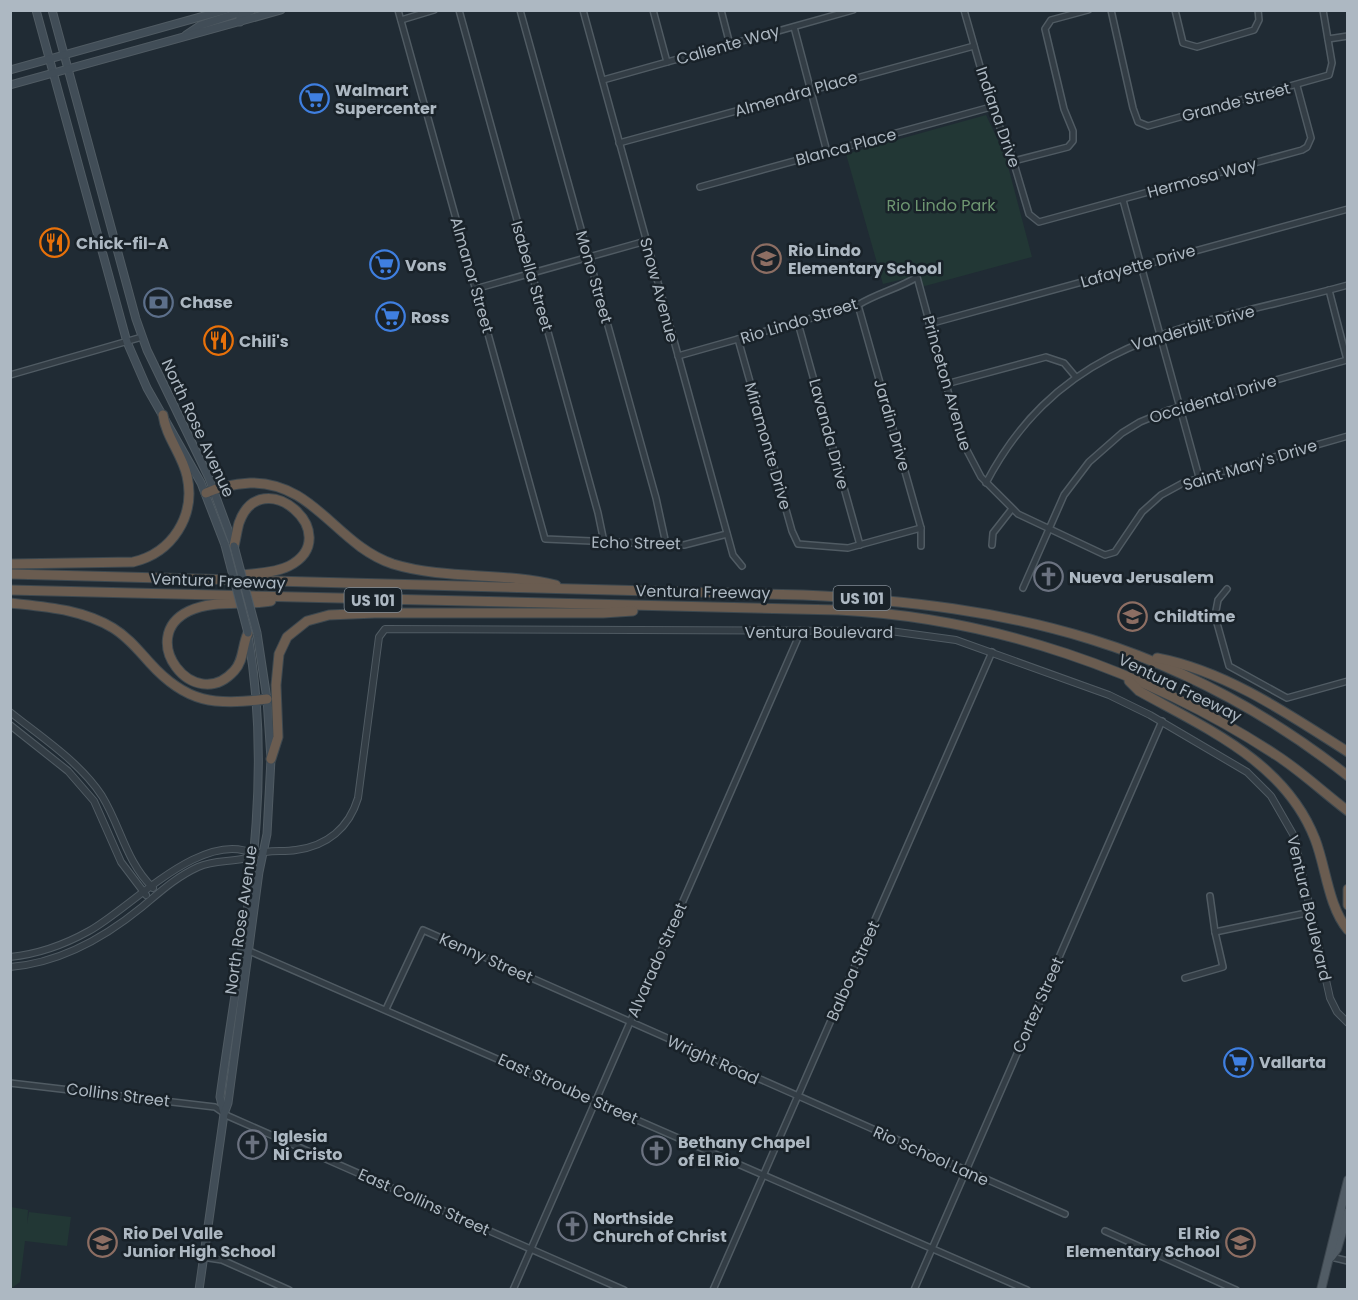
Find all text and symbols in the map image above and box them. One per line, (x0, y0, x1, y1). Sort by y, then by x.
street label: Caliente Way (674, 19, 782, 71)
street label: Indiana Drive (970, 64, 1026, 171)
street label: Almendra Place (732, 65, 860, 123)
street label: Grande Street (1179, 76, 1293, 128)
place label: Walmart Supercenter (335, 79, 437, 120)
supermarket icon: Walmart Supercenter (298, 83, 330, 115)
street label: Blanca Place (793, 123, 899, 171)
street label: Hermosa Way (1145, 152, 1259, 204)
park label: Rio Lindo Park (887, 194, 996, 217)
street label: Almanor Street (444, 214, 500, 336)
street label: Isabella Street (505, 218, 559, 334)
restaurant icon: Chick-fil-A (39, 227, 71, 259)
street label: Mono Street (570, 228, 618, 326)
place label: Chick-fil-A (76, 232, 169, 255)
street label: Snow Avenue (634, 235, 684, 345)
place label: Rio Lindo Elementary School (788, 239, 942, 280)
street label: Lafayette Drive (1078, 239, 1198, 293)
school or university icon: Rio Lindo Elementary School (751, 243, 783, 275)
supermarket icon: Vons (368, 249, 400, 281)
place label: Vons (405, 254, 447, 277)
bank icon: Chase (143, 286, 175, 318)
place label: Chase (180, 291, 233, 314)
street label: Rio Lindo Street (738, 292, 861, 350)
street label: Vanderbilt Drive (1129, 299, 1258, 357)
supermarket icon: Ross (374, 301, 406, 333)
place label: Ross (411, 306, 450, 329)
street label: Princeton Avenue (917, 313, 977, 453)
restaurant icon: Chili's (202, 325, 234, 357)
place label: Chili's (239, 330, 289, 353)
street label: North Rose Avenue (156, 355, 240, 501)
street label: Occidental Drive (1147, 369, 1279, 429)
street label: Lavanda Drive (803, 376, 855, 492)
street label: Jardin Drive (868, 376, 916, 474)
street label: Miramonte Drive (739, 380, 797, 512)
street label: Saint Mary's Drive (1180, 434, 1320, 496)
street label: Echo Street (591, 531, 681, 555)
church icon: Nueva Jerusalem (1032, 561, 1064, 593)
place label: Nueva Jerusalem (1069, 566, 1214, 589)
street label: Ventura Freeway (150, 567, 286, 595)
street label: Ventura Freeway (635, 579, 771, 605)
road number: US 101 (834, 586, 890, 610)
road number: US 101 (344, 588, 401, 612)
school or university icon: Childtime (1117, 600, 1149, 632)
place label: Childtime (1154, 605, 1235, 628)
street label: Ventura Boulevard (745, 621, 893, 644)
street label: Ventura Freeway (1114, 648, 1246, 728)
street label: Ventura Boulevard (1281, 833, 1337, 983)
street label: North Rose Avenue (219, 844, 263, 996)
street label: Alvarado Street (621, 899, 693, 1021)
street label: Balboa Street (821, 917, 885, 1025)
street label: Kenny Street (436, 927, 537, 989)
street label: Cortez Street (1007, 953, 1069, 1057)
street label: Wright Road (663, 1030, 763, 1090)
supermarket icon: Vallarta (1222, 1046, 1254, 1078)
street label: East Stroube Street (494, 1048, 642, 1130)
place label: Vallarta (1259, 1051, 1326, 1074)
street label: Collins Street (65, 1077, 171, 1113)
street label: Rio School Lane (870, 1120, 992, 1192)
place label: Iglesia Ni Cristo (273, 1125, 343, 1166)
church icon: Iglesia Ni Cristo (236, 1129, 268, 1161)
place label: Bethany Chapel of El Rio (678, 1131, 810, 1172)
church icon: Bethany Chapel of El Rio (641, 1135, 673, 1167)
street label: East Collins Street (355, 1163, 494, 1241)
place label: Northside Church of Christ (593, 1207, 727, 1248)
church icon: Northside Church of Christ (556, 1211, 588, 1243)
place label: Rio Del Valle Junior High School (123, 1222, 276, 1263)
place label: El Rio Elementary School (1066, 1222, 1220, 1263)
school or university icon: Rio Del Valle Junior High School (86, 1226, 118, 1258)
school or university icon: El Rio Elementary School (1225, 1226, 1257, 1258)

